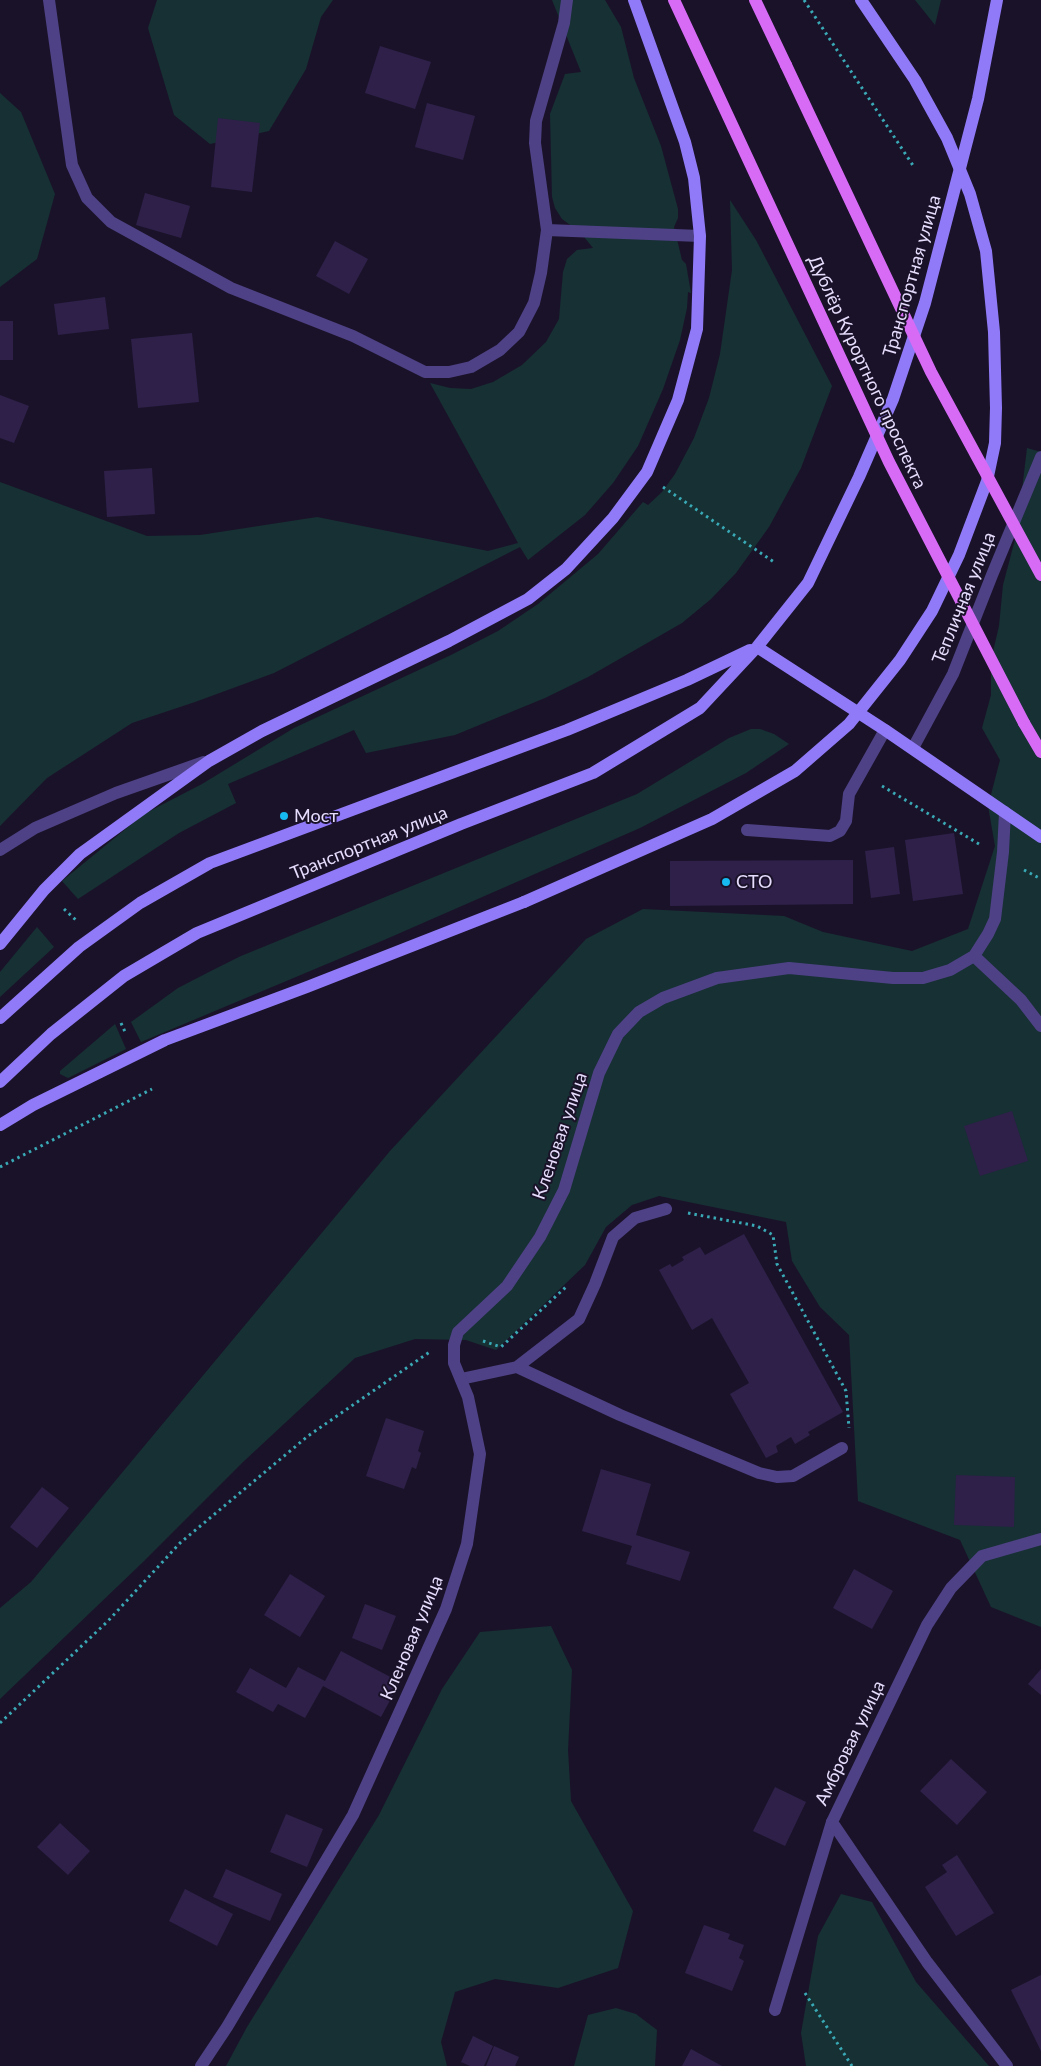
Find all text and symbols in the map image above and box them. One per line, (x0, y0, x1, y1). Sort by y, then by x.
street label: Транспортная улица (879, 193, 945, 359)
street label: Дублёр Курортного проспекта (803, 252, 931, 492)
street label: Тепличная улица (928, 529, 1000, 667)
street label: Транспортная улица (287, 802, 451, 884)
place label: Мост (294, 805, 338, 827)
marker: Мост (278, 810, 290, 822)
place label: СТО (736, 871, 772, 893)
marker: СТО (720, 876, 732, 888)
street label: Кленовая улица (528, 1070, 592, 1202)
street label: Кленовая улица (376, 1573, 448, 1703)
street label: Амбровая улица (810, 1677, 890, 1809)

